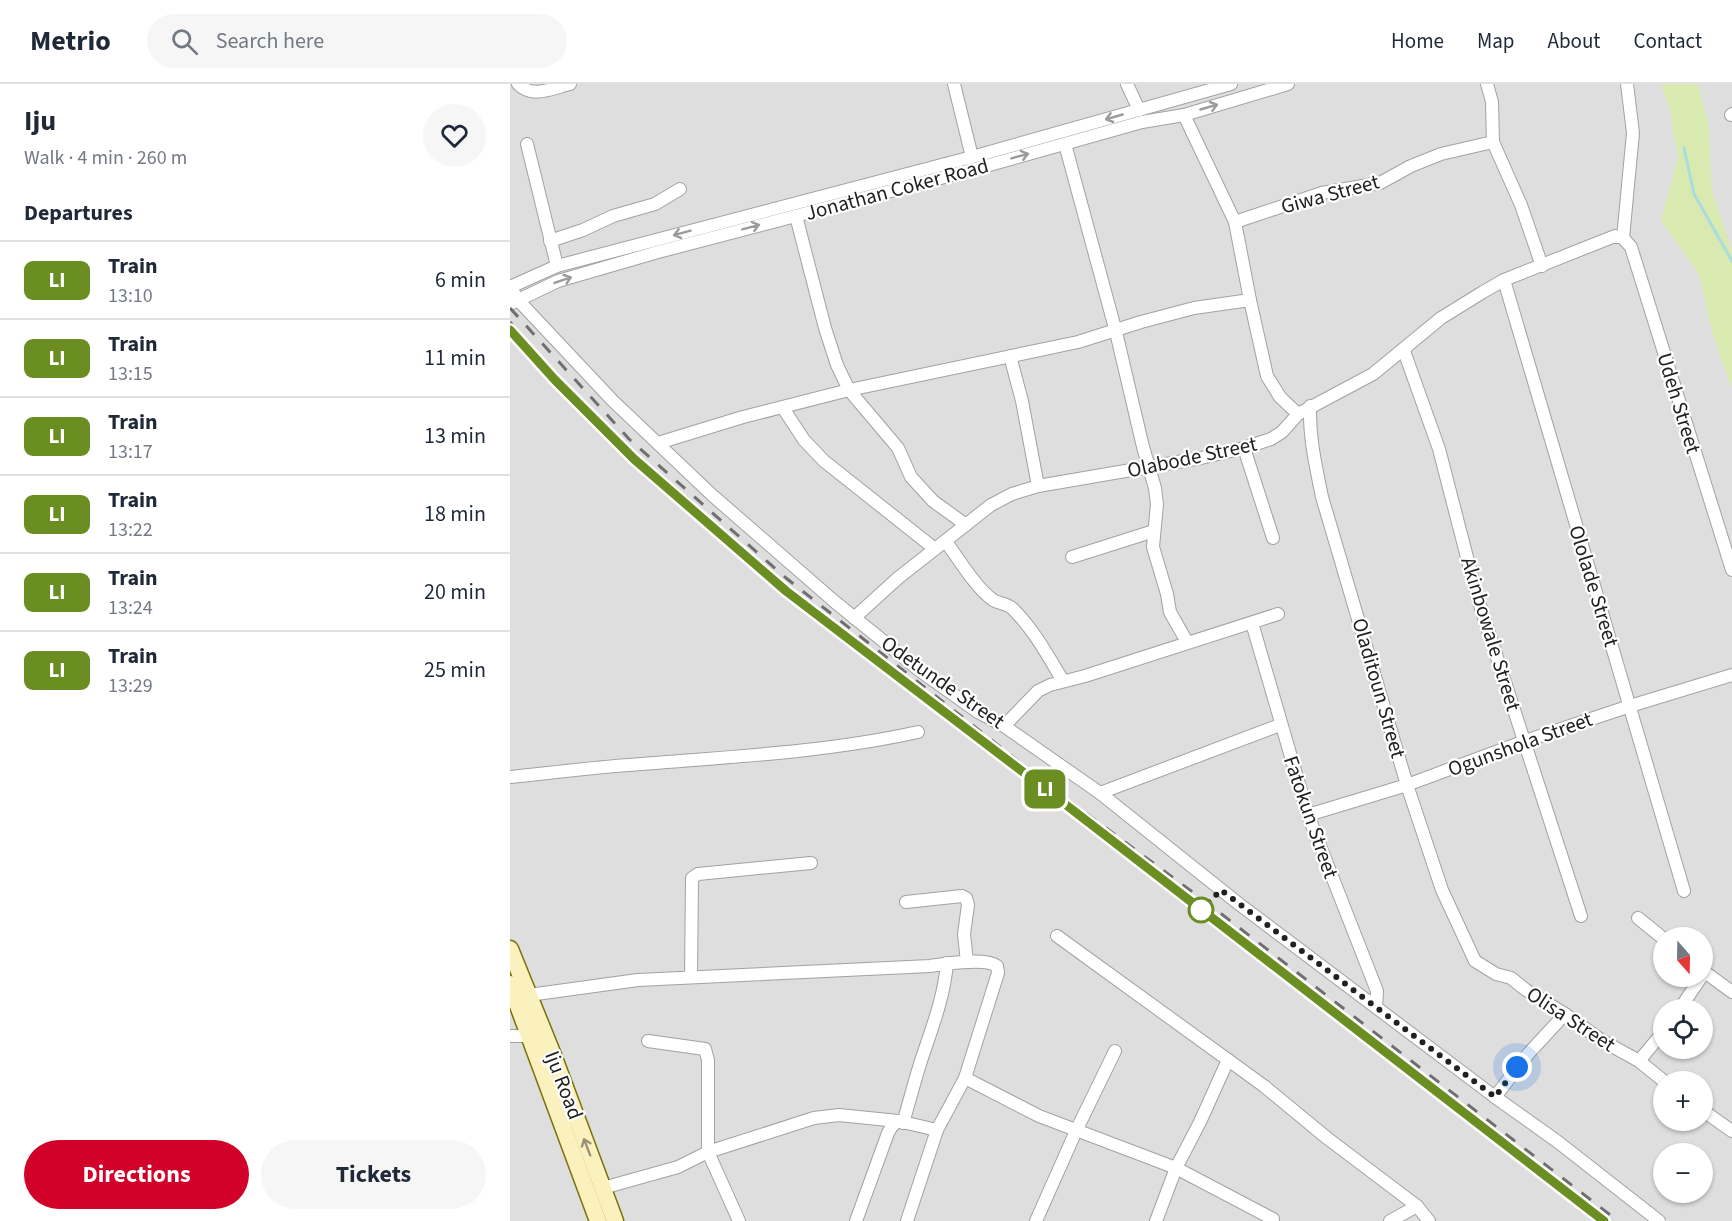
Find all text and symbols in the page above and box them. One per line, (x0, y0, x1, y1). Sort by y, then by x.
search box (147, 14, 567, 68)
text: Metrio (30, 21, 111, 61)
icon: search (168, 25, 201, 58)
text: Search here (216, 25, 324, 57)
text: Home (1391, 26, 1444, 56)
text: Map (1477, 26, 1515, 56)
text: About (1548, 26, 1600, 56)
text: Contact (1633, 26, 1702, 56)
text: Iju (24, 101, 56, 141)
one-way arrow (1199, 101, 1218, 112)
button: heart (423, 104, 486, 167)
one-way arrow (1105, 112, 1124, 123)
text: Walk · 4 min · 260 m (24, 144, 187, 172)
street label: Jonathan Coker Road (802, 150, 992, 228)
one-way arrow (1011, 150, 1030, 161)
street label: Giwa Street (1278, 167, 1382, 221)
text: Departures (24, 197, 133, 229)
one-way arrow (741, 221, 760, 233)
one-way arrow (673, 227, 692, 239)
text: Train (108, 250, 158, 282)
text: 6 min (435, 264, 486, 296)
text: LI (48, 265, 66, 295)
one-way arrow (553, 274, 572, 285)
text: 13:10 (108, 282, 153, 310)
text: Train (108, 328, 158, 360)
text: 11 min (424, 342, 486, 374)
text: LI (48, 343, 66, 373)
street label: Udeh Street (1649, 349, 1709, 457)
text: 13:15 (108, 360, 153, 388)
text: Train (108, 406, 158, 438)
text: 13 min (424, 420, 486, 452)
text: LI (48, 421, 66, 451)
street label: Olabode Street (1124, 429, 1260, 485)
text: 13:17 (108, 438, 153, 466)
text: Train (108, 484, 158, 516)
text: 18 min (424, 498, 486, 530)
text: LI (48, 499, 66, 529)
text: 13:22 (108, 516, 153, 544)
street label: Ololade Street (1561, 522, 1627, 650)
street label: Akinbowale Street (1453, 553, 1529, 715)
text: Train (108, 562, 158, 594)
text: 20 min (424, 576, 486, 608)
text: LI (48, 577, 66, 607)
text: 13:24 (108, 594, 153, 622)
street label: Oladitoun Street (1345, 614, 1413, 762)
street label: Odetunde Street (875, 628, 1011, 736)
text: Train (108, 640, 158, 672)
text: 25 min (424, 654, 486, 686)
text: LI (48, 655, 66, 685)
text: 13:29 (108, 672, 153, 700)
street label: Ogunshola Street (1444, 704, 1596, 784)
street label: Fatokun Street (1276, 752, 1346, 882)
line badge: LI (1018, 770, 1072, 808)
text: LI (1036, 774, 1054, 804)
unlabelled marker (1188, 897, 1214, 923)
north arrow (1653, 927, 1713, 987)
map controls (1653, 927, 1713, 1203)
street label: Olisa Street (1521, 979, 1621, 1059)
button: locate (1653, 999, 1713, 1059)
street label: Iju Road (537, 1046, 591, 1124)
your location (1502, 1052, 1532, 1082)
button: + (1653, 1071, 1713, 1131)
one-way arrow (581, 1138, 592, 1156)
button: Directions (24, 1140, 249, 1209)
button: Tickets (261, 1140, 486, 1209)
button: − (1653, 1143, 1713, 1203)

